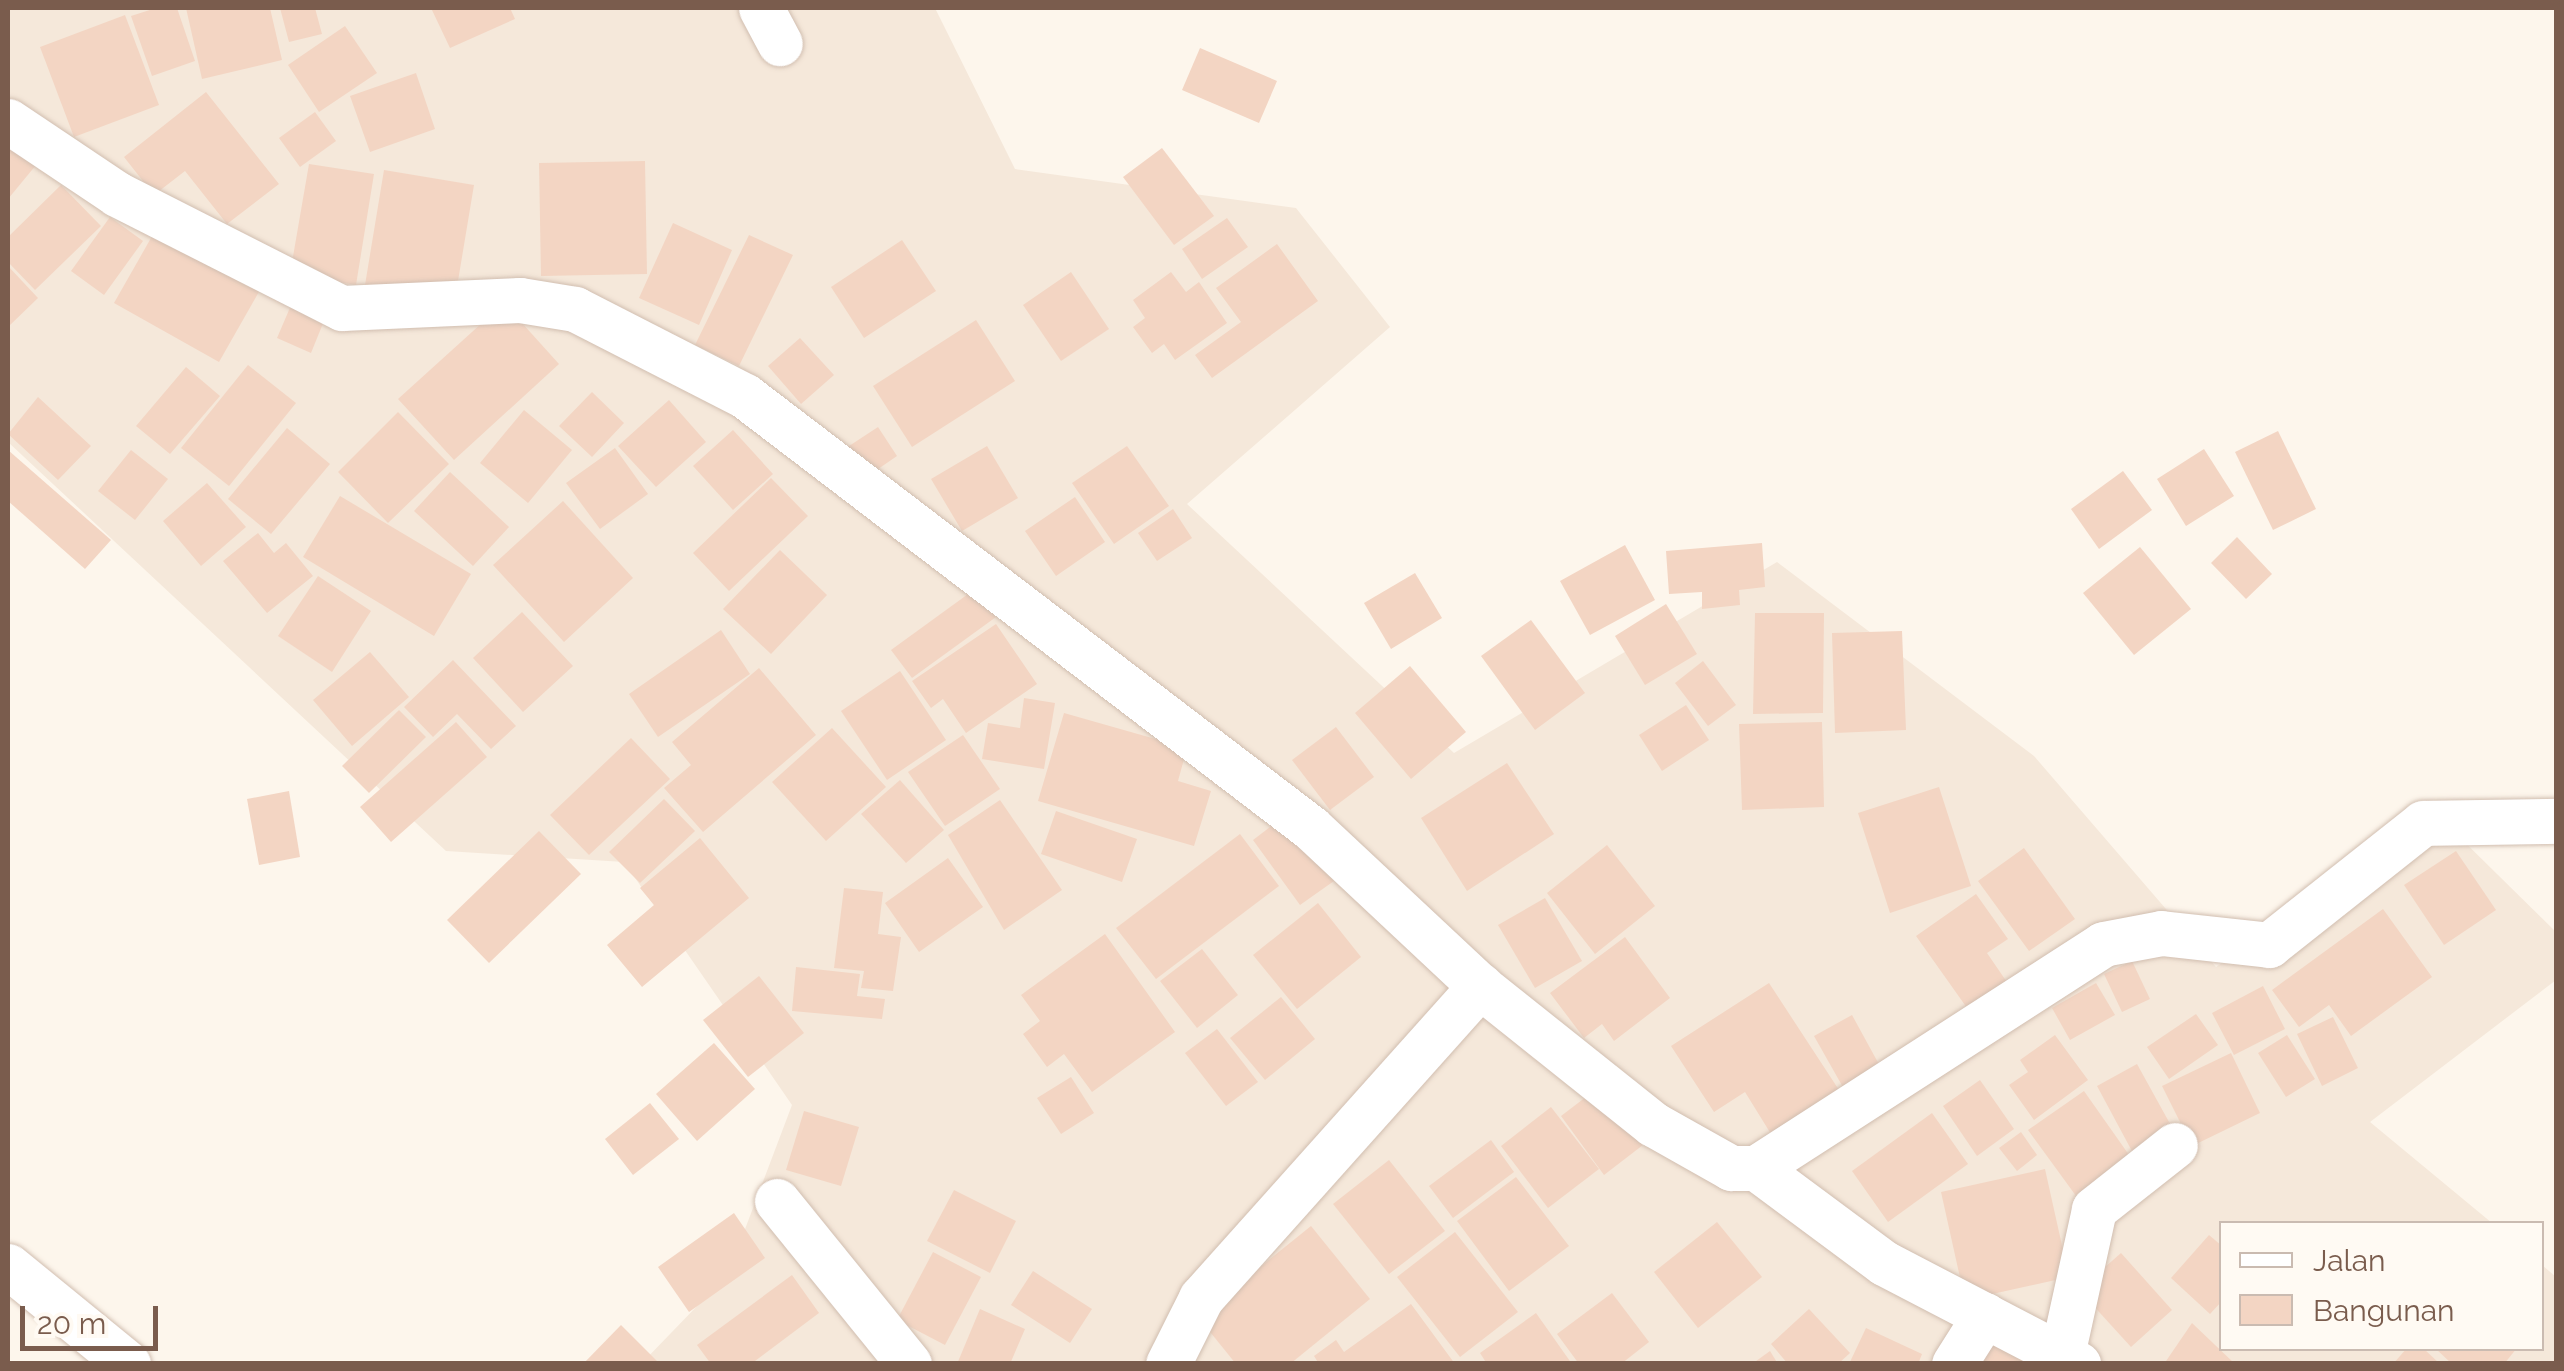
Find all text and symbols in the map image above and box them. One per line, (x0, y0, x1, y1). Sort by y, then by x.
legend (2219, 1221, 2544, 1351)
text: Jalan (2313, 1243, 2386, 1278)
scale bar (25, 1286, 162, 1348)
text: Bangunan (2313, 1293, 2455, 1328)
text: 20 m (37, 1306, 106, 1341)

